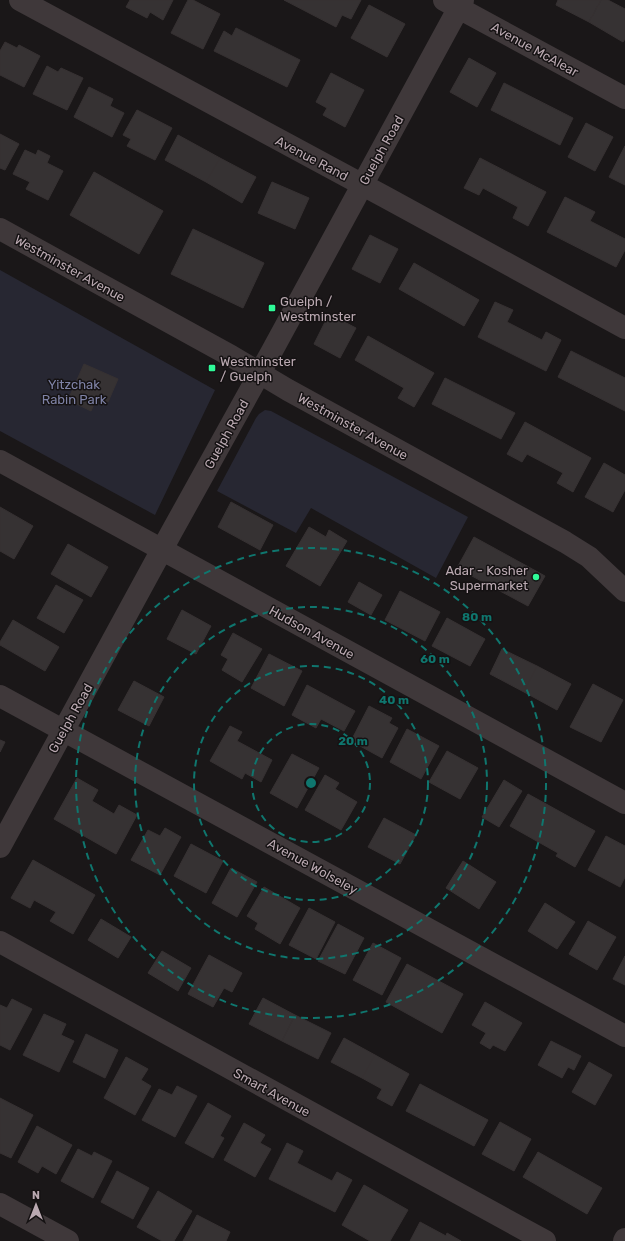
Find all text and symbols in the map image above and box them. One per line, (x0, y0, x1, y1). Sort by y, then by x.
street label: Avenue McAlear (488, 19, 581, 80)
street label: Guelph Road (356, 113, 407, 187)
street label: Avenue Rand (273, 133, 351, 184)
street label: Westminster Avenue (12, 232, 127, 305)
place label: Guelph / Westminster (280, 294, 356, 324)
marker: Guelph / Westminster (267, 303, 277, 313)
place label: Westminster / Guelph (220, 354, 296, 384)
marker: Westminster / Guelph (207, 363, 217, 373)
park label: Yitzchak Rabin Park (42, 377, 107, 407)
street label: Westminster Avenue (295, 390, 410, 463)
street label: Guelph Road (201, 397, 252, 471)
place label: Adar - Kosher Supermarket (445, 563, 528, 593)
marker: Adar - Kosher Supermarket (531, 572, 541, 582)
street label: Hudson Avenue (266, 603, 357, 662)
text: 80 m (462, 610, 492, 624)
text: 60 m (420, 652, 450, 666)
street label: Guelph Road (45, 681, 96, 755)
text: 40 m (379, 693, 409, 707)
text: 20 m (338, 734, 368, 748)
centre of rings (304, 776, 318, 790)
street label: Avenue Wolseley (265, 836, 360, 897)
street label: Smart Avenue (231, 1065, 313, 1120)
north arrow (16, 1185, 56, 1225)
text: N (32, 1189, 40, 1202)

